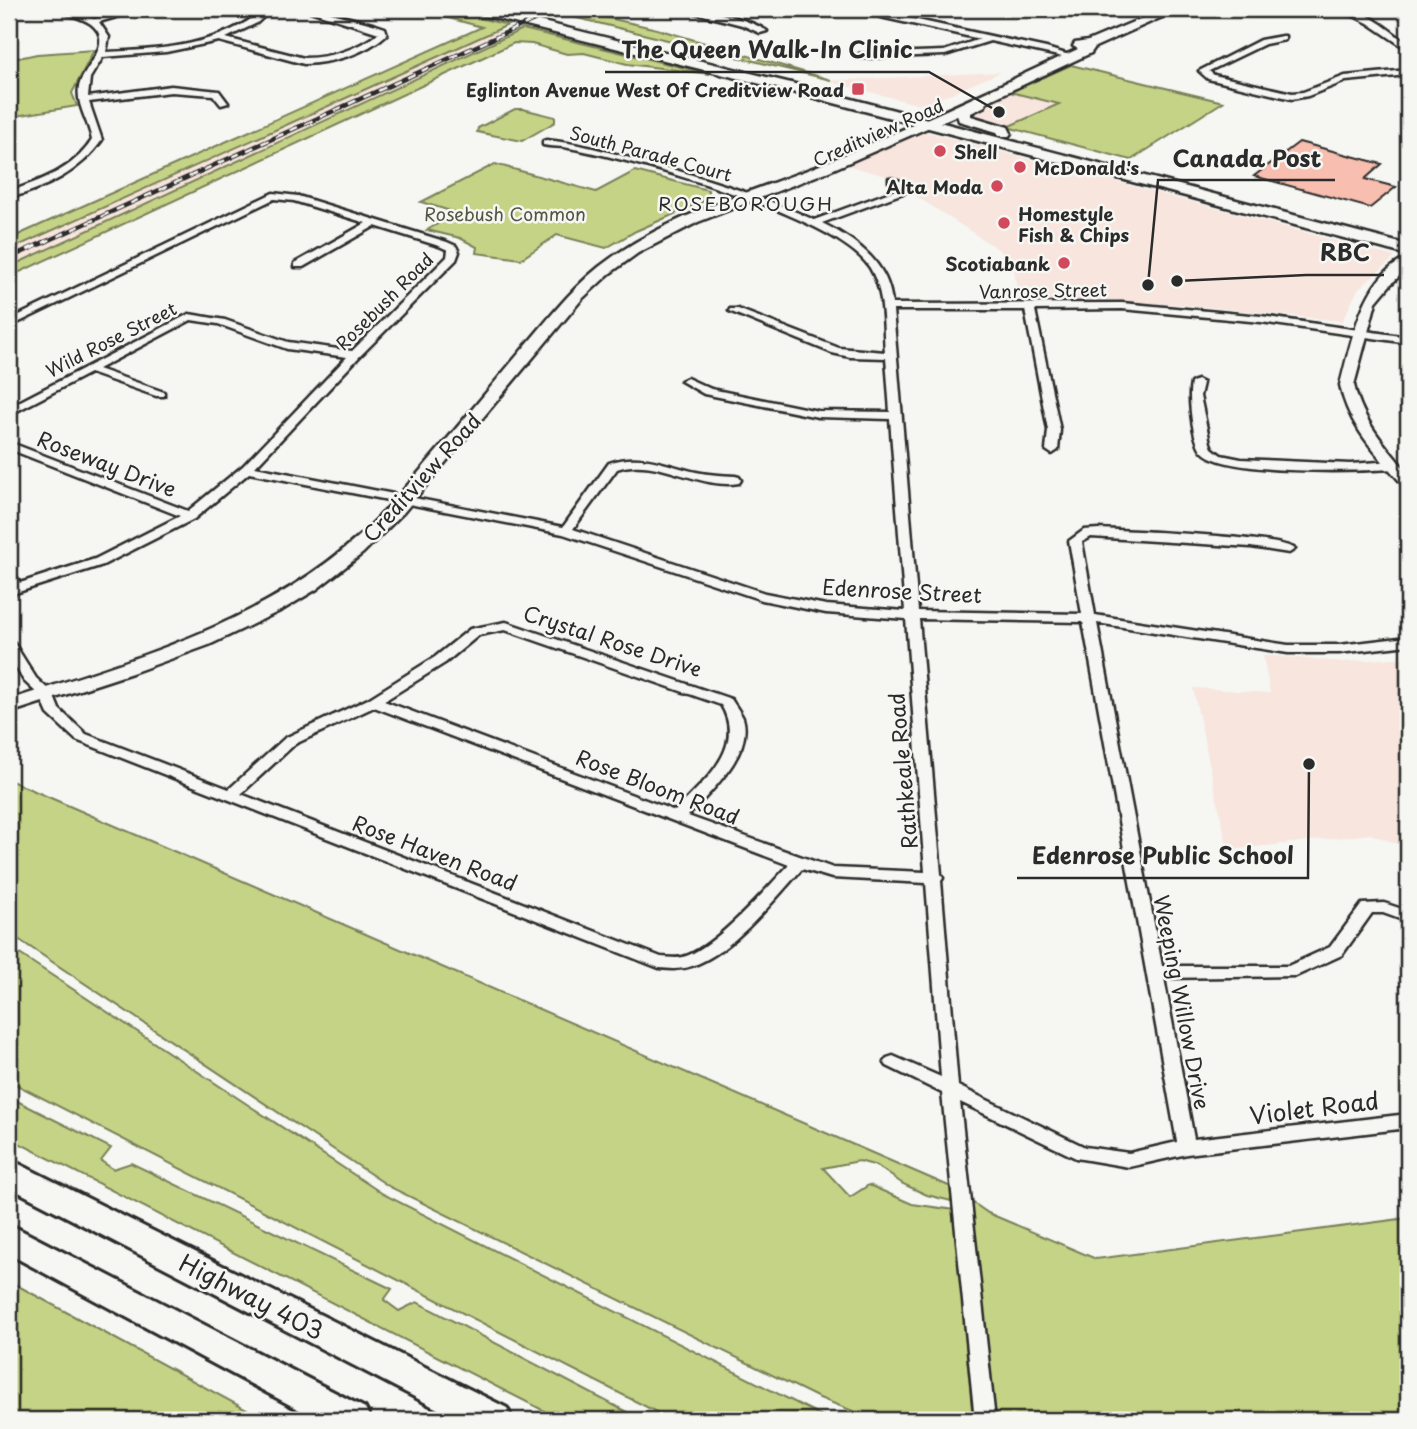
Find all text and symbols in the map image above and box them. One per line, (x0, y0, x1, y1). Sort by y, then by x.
callout: The Queen Walk-In Clinic (605, 28, 929, 72)
text: The Queen Walk-In Clinic (621, 31, 913, 66)
place label: Eglinton Avenue West Of Creditview Road (466, 76, 844, 103)
marker: Eglinton Avenue West Of Creditview Road (850, 81, 866, 97)
street label: Creditview Road (808, 91, 948, 173)
street label: South Parade Court (567, 118, 735, 188)
callout: Canada Post (1158, 136, 1335, 180)
place label: Shell (954, 138, 997, 165)
text: Canada Post (1173, 140, 1322, 175)
marker: Shell (932, 143, 948, 159)
place label: McDonald's (1034, 154, 1140, 181)
marker: McDonald's (1012, 159, 1028, 175)
place label: Alta Moda (886, 173, 984, 200)
marker: Alta Moda (989, 178, 1005, 194)
district label: ROSEBOROUGH (658, 189, 834, 217)
park label: Rosebush Common (424, 200, 586, 227)
place label: Homestyle Fish & Chips (1018, 200, 1130, 248)
marker: Homestyle Fish & Chips (996, 215, 1012, 231)
callout: RBC (1306, 231, 1384, 275)
text: RBC (1320, 234, 1370, 269)
street label: Rosebush Road (329, 246, 439, 356)
place label: Scotiabank (945, 250, 1050, 277)
marker: Scotiabank (1056, 255, 1072, 271)
street label: Vanrose Street (979, 275, 1107, 305)
street label: Wild Rose Street (41, 294, 181, 384)
street label: Creditview Road (354, 405, 488, 549)
street label: Roseway Drive (33, 422, 181, 504)
street label: Edenrose Street (821, 570, 983, 610)
street label: Crystal Rose Drive (520, 596, 706, 684)
street label: Rathkeale Road (879, 691, 925, 851)
street label: Rose Bloom Road (572, 740, 744, 832)
street label: Rose Haven Road (348, 806, 522, 898)
callout: Edenrose Public School (1017, 834, 1308, 878)
text: Edenrose Public School (1032, 837, 1294, 872)
street label: Weeping Willow Drive (1146, 892, 1220, 1112)
street label: Violet Road (1247, 1081, 1381, 1133)
street label: Highway 403 (173, 1244, 331, 1348)

